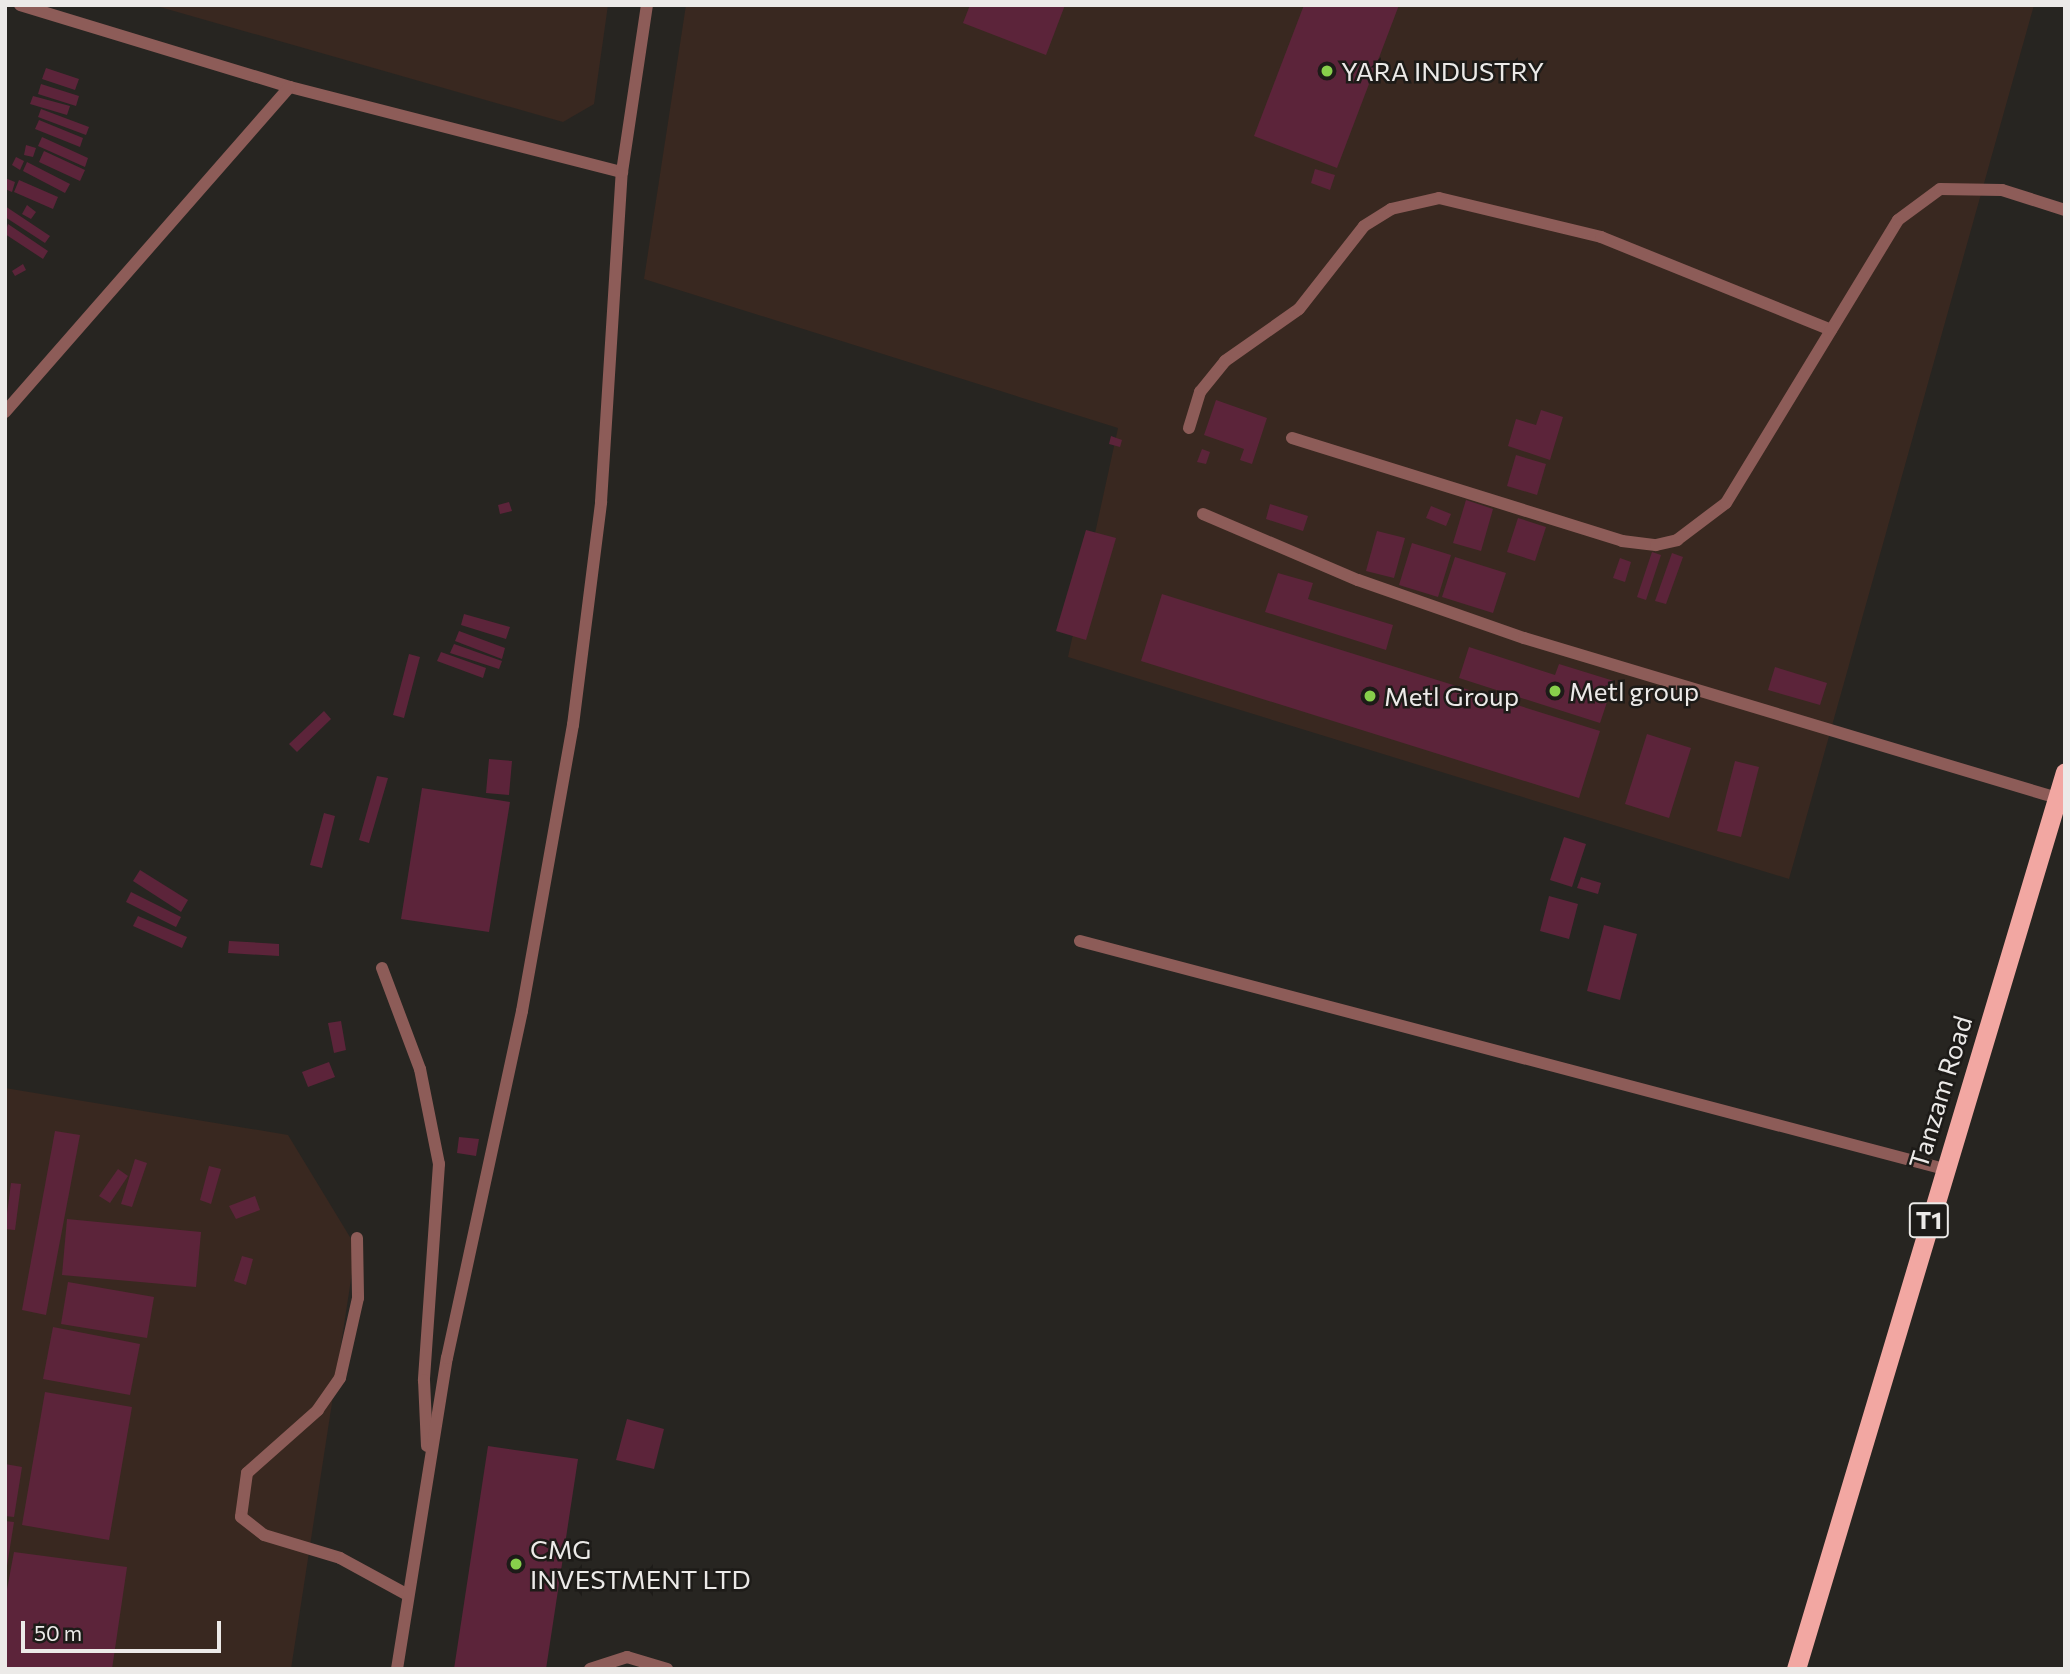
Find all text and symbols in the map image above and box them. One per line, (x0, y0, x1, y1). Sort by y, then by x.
place label: YARA INDUSTRY (1341, 55, 1544, 87)
marker: YARA INDUSTRY (1319, 63, 1335, 79)
place label: Metl group (1569, 675, 1699, 707)
place label: Metl Group (1384, 680, 1519, 712)
marker: Metl group (1547, 683, 1563, 699)
marker: Metl Group (1362, 688, 1378, 704)
street label: Tanzam Road (1902, 1012, 1978, 1172)
road number: T1 (1908, 1200, 1950, 1240)
place label: CMG INVESTMENT LTD (530, 1533, 751, 1594)
marker: CMG INVESTMENT LTD (508, 1556, 524, 1572)
scale bar (24, 1608, 224, 1652)
text: 50 m (34, 1620, 82, 1645)

